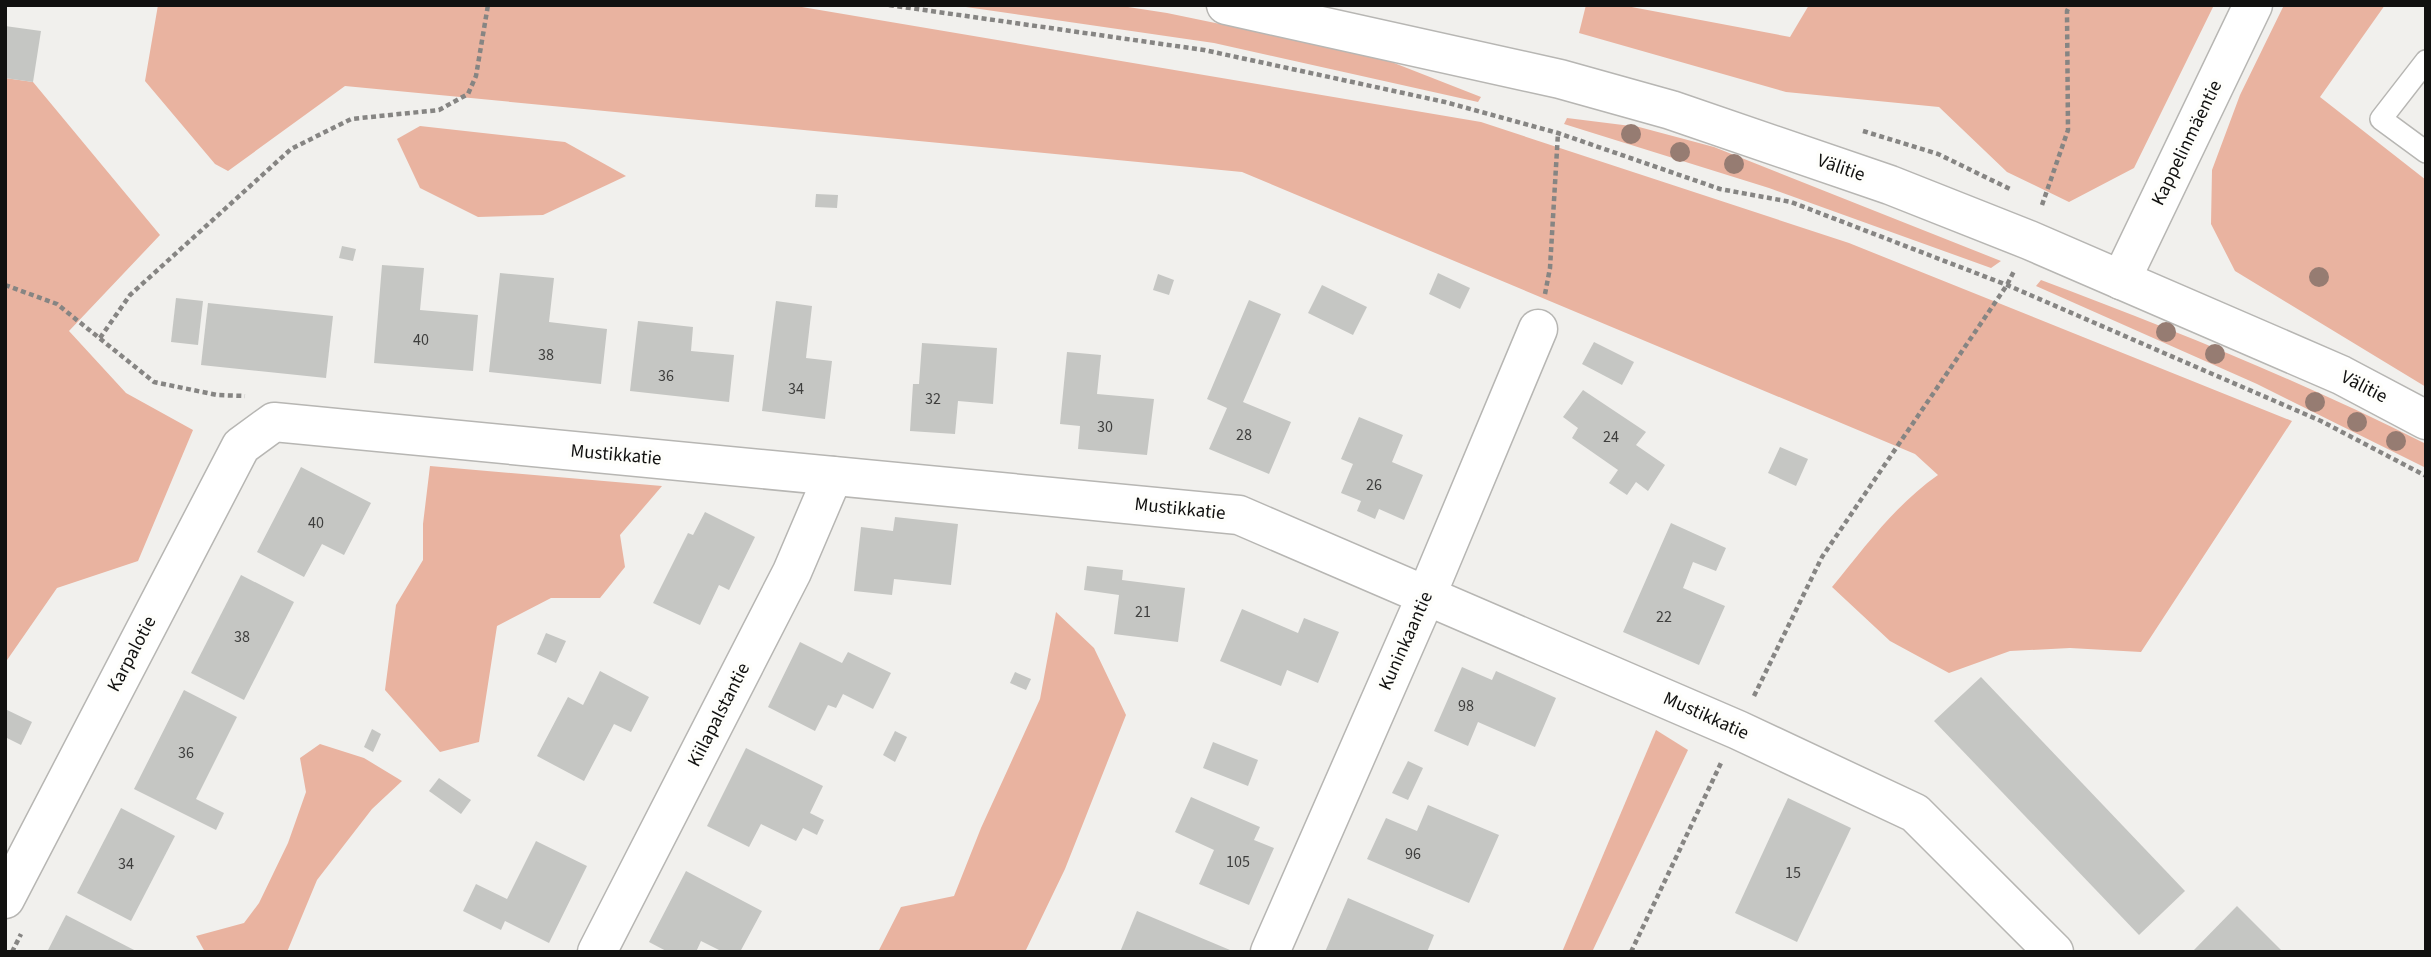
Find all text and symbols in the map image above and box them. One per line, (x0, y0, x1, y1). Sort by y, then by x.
street label: Kappelinmäentie (2145, 76, 2229, 210)
street label: Välitie (1813, 147, 1869, 189)
house number: 40 (413, 329, 429, 351)
house number: 38 (538, 344, 554, 366)
street label: Välitie (2336, 364, 2392, 410)
house number: 36 (658, 365, 674, 387)
house number: 34 (788, 378, 804, 400)
house number: 32 (925, 388, 941, 410)
house number: 30 (1097, 416, 1113, 438)
house number: 28 (1236, 424, 1252, 446)
house number: 24 (1603, 426, 1619, 448)
street label: Mustikkatie (569, 438, 663, 472)
house number: 26 (1366, 474, 1382, 496)
street label: Mustikkatie (1133, 491, 1227, 527)
house number: 40 (308, 512, 324, 534)
street label: Kuninkaantie (1372, 587, 1440, 695)
house number: 21 (1135, 601, 1151, 623)
house number: 22 (1656, 606, 1672, 628)
street label: Karpalotie (101, 611, 163, 697)
house number: 38 (234, 626, 250, 648)
street label: Kiilapalstantie (681, 658, 757, 772)
street label: Mustikkatie (1659, 685, 1753, 747)
house number: 98 (1458, 695, 1474, 717)
house number: 36 (178, 742, 194, 764)
house number: 96 (1405, 843, 1421, 865)
house number: 105 (1226, 851, 1250, 873)
house number: 34 (118, 853, 134, 875)
house number: 15 (1785, 862, 1801, 884)

